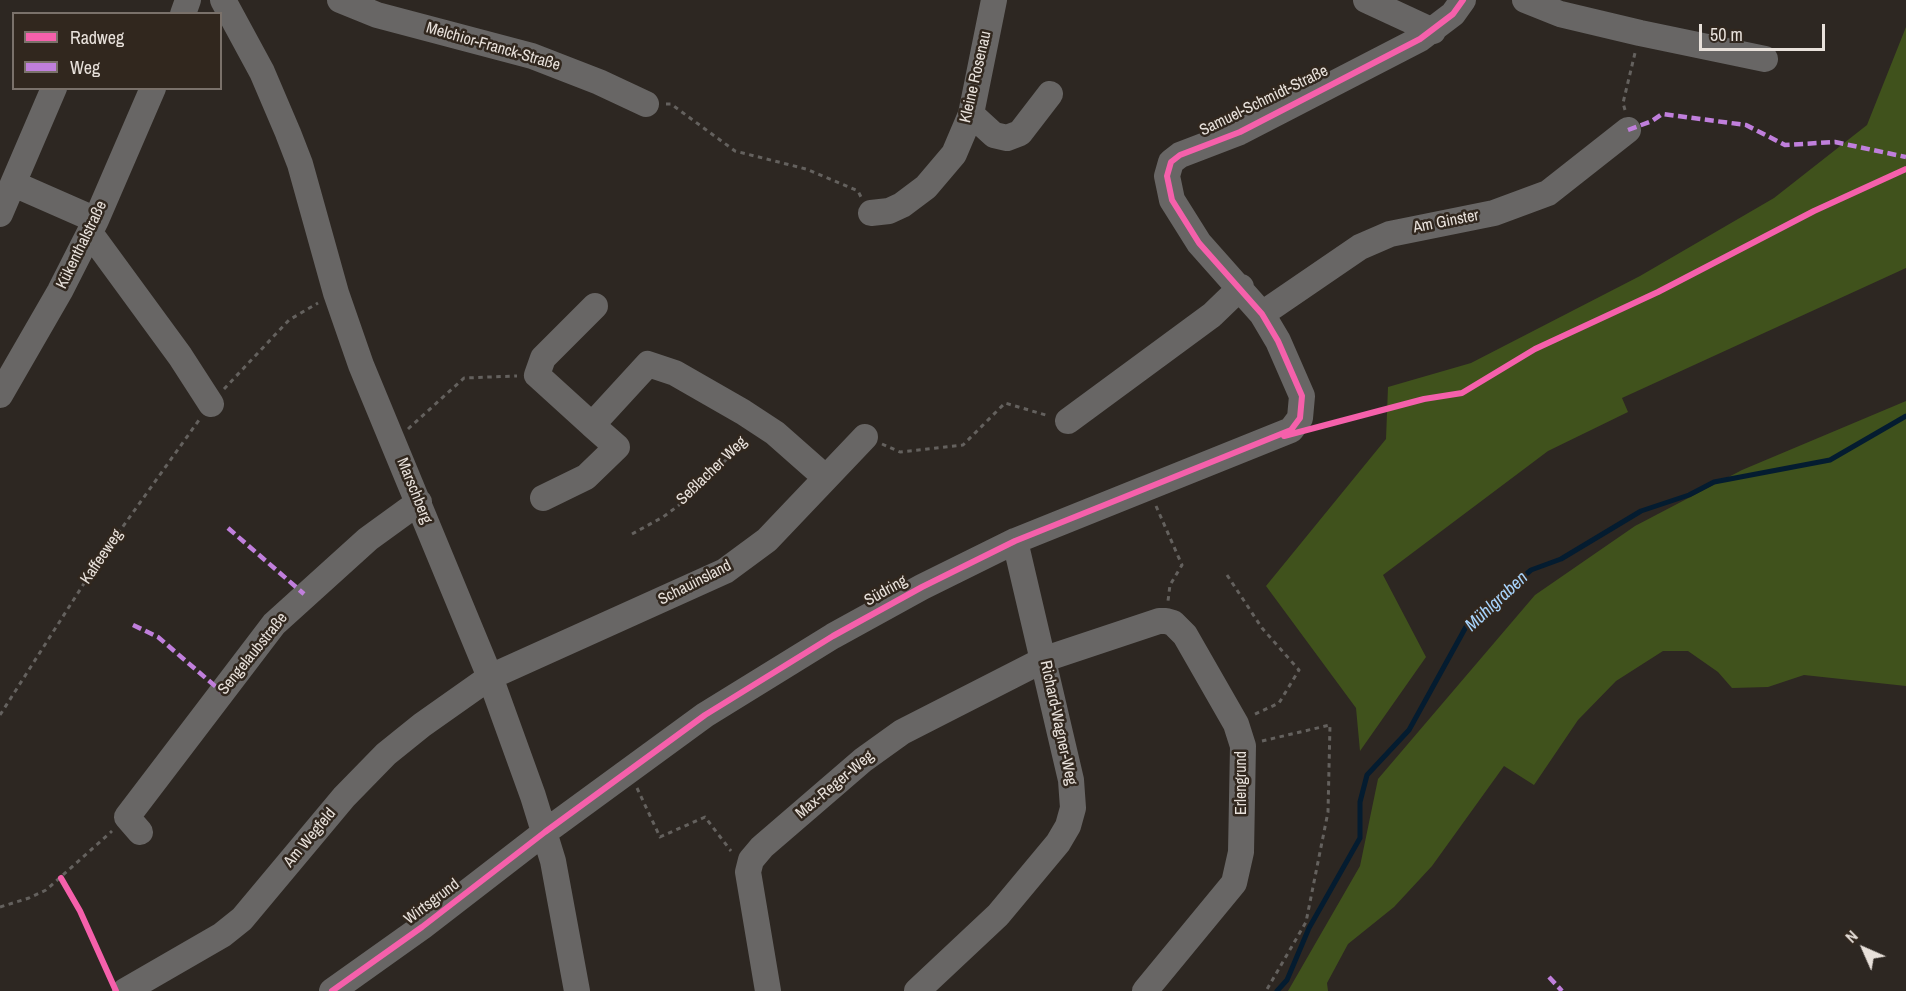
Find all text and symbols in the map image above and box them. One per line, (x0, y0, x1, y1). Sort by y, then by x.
legend (12, 12, 222, 90)
scale bar (1702, 12, 1828, 50)
street label: Melchior-Franck-Straße (424, 19, 562, 75)
text: 50 m (1710, 22, 1743, 47)
text: Radweg (70, 25, 124, 50)
street label: Kleine Rosenau (956, 29, 996, 125)
text: Weg (70, 55, 100, 80)
street label: Samuel-Schmidt-Straße (1197, 62, 1331, 140)
street label: Kükenthalstraße (52, 198, 112, 292)
street label: Am Ginster (1412, 206, 1480, 238)
street label: Seßlacher Weg (673, 433, 751, 509)
street label: Marschberg (392, 455, 436, 527)
street label: Kaffeeweg (77, 526, 127, 588)
street label: Schauinsland (655, 556, 735, 610)
water label: Mühlgraben (1461, 568, 1533, 636)
street label: Südring (861, 571, 911, 611)
street label: Sengelaubstraße (214, 609, 292, 699)
street label: Richard-Wagner-Weg (1035, 659, 1081, 787)
street label: Max-Reger-Weg (792, 747, 878, 823)
street label: Erlengrund (1232, 751, 1252, 815)
street label: Am Wegfeld (280, 805, 340, 871)
street label: Wirtsgrund (401, 875, 463, 929)
north arrow (1834, 919, 1894, 979)
text: N (1840, 925, 1862, 947)

